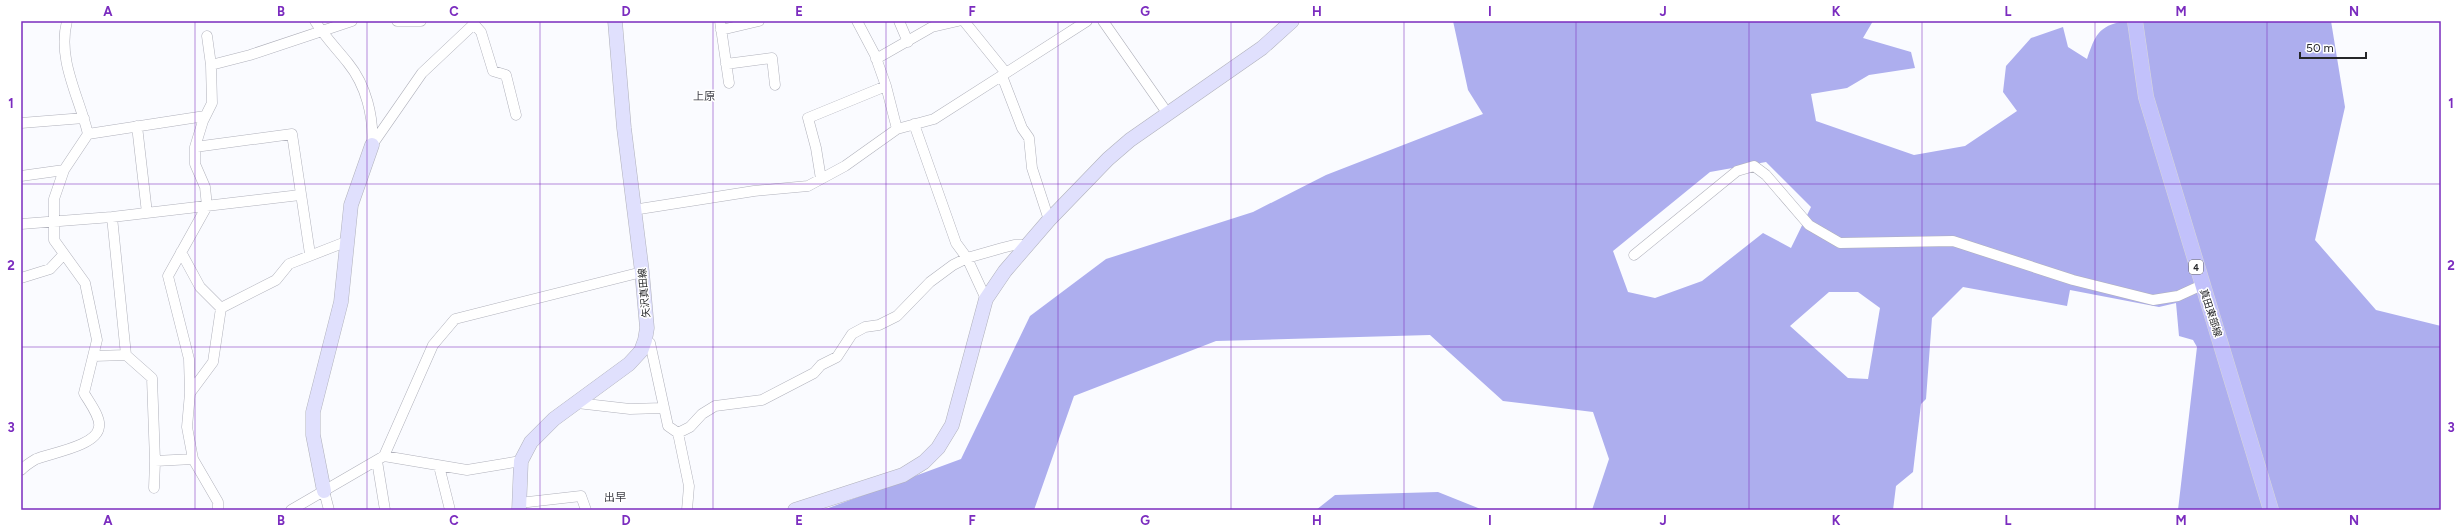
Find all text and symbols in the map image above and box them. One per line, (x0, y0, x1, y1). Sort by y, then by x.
text: A (103, 4, 113, 19)
text: B (277, 4, 285, 19)
text: C (449, 4, 459, 19)
text: D (621, 4, 631, 19)
text: E (795, 4, 803, 19)
text: F (968, 4, 976, 19)
text: G (1140, 4, 1150, 19)
text: H (1312, 4, 1322, 19)
text: I (1488, 4, 1492, 19)
text: J (1659, 4, 1667, 19)
text: K (1832, 4, 1841, 19)
text: L (2005, 4, 2012, 19)
text: M (2175, 4, 2187, 19)
text: N (2349, 4, 2359, 19)
scale bar (2300, 34, 2366, 60)
text: 50 m (2306, 41, 2334, 55)
district label: 上原 (693, 90, 715, 103)
text: 1 (8, 96, 14, 111)
text: 1 (2448, 96, 2454, 111)
text: 2 (7, 258, 15, 273)
text: 2 (2447, 258, 2455, 273)
road number: 4 (2189, 260, 2203, 274)
street label: 矢沢真田線 (635, 268, 653, 318)
street label: 真田東部線 (2197, 287, 2225, 339)
text: 3 (7, 420, 15, 435)
text: 3 (2447, 420, 2455, 435)
district label: 出早 (604, 491, 626, 504)
text: A (103, 513, 113, 528)
text: B (277, 513, 285, 528)
text: C (449, 513, 459, 528)
text: D (621, 513, 631, 528)
text: E (795, 513, 803, 528)
text: F (968, 513, 976, 528)
text: G (1140, 513, 1150, 528)
text: H (1312, 513, 1322, 528)
text: I (1488, 513, 1492, 528)
text: J (1659, 513, 1667, 528)
text: K (1832, 513, 1841, 528)
text: L (2005, 513, 2012, 528)
text: M (2175, 513, 2187, 528)
text: N (2349, 513, 2359, 528)

